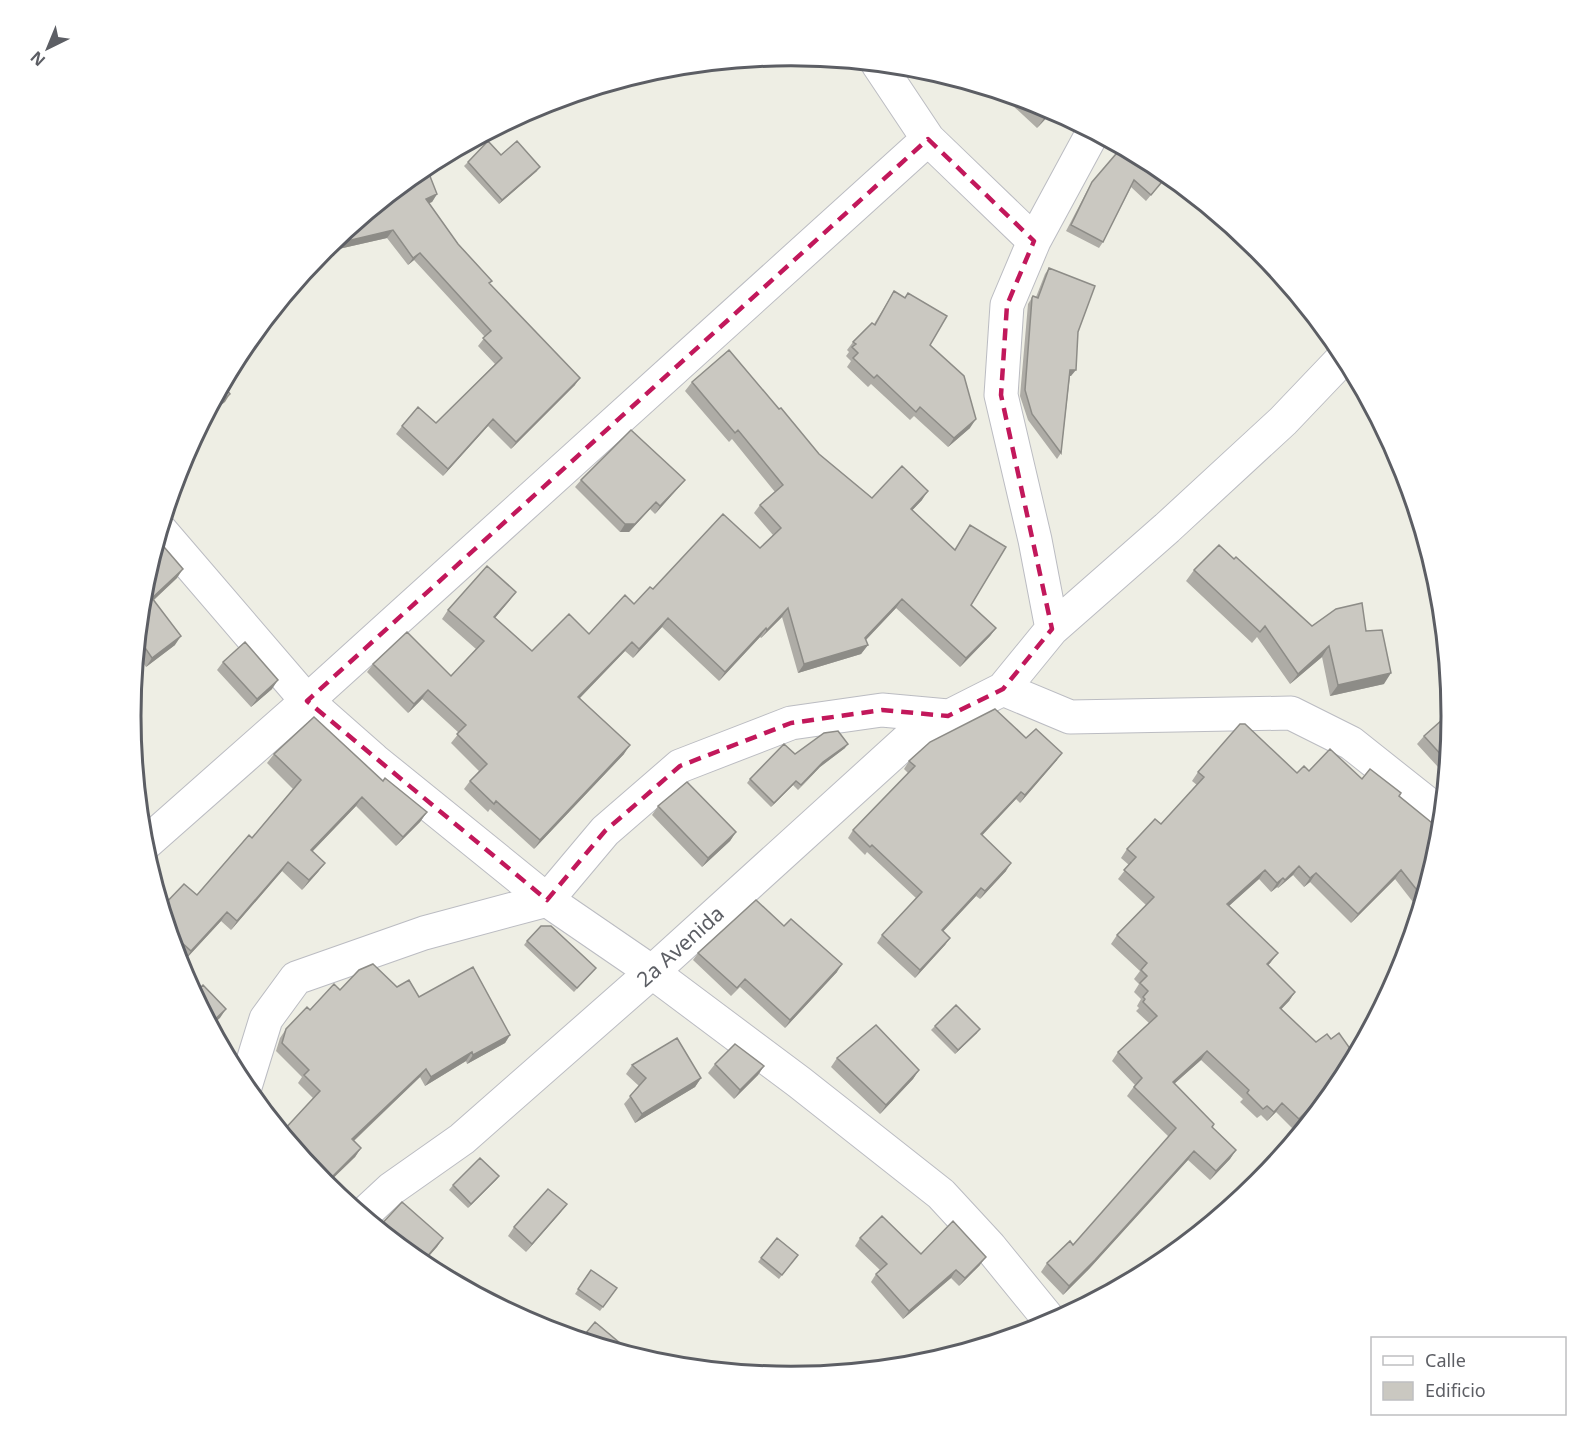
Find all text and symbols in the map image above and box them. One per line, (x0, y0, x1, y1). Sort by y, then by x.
north arrow (18, 18, 78, 78)
text: N (26, 46, 50, 71)
street label: 2a Avenida (630, 899, 730, 993)
legend (1371, 1337, 1566, 1415)
text: Calle (1425, 1348, 1466, 1372)
text: Edificio (1425, 1378, 1486, 1402)

